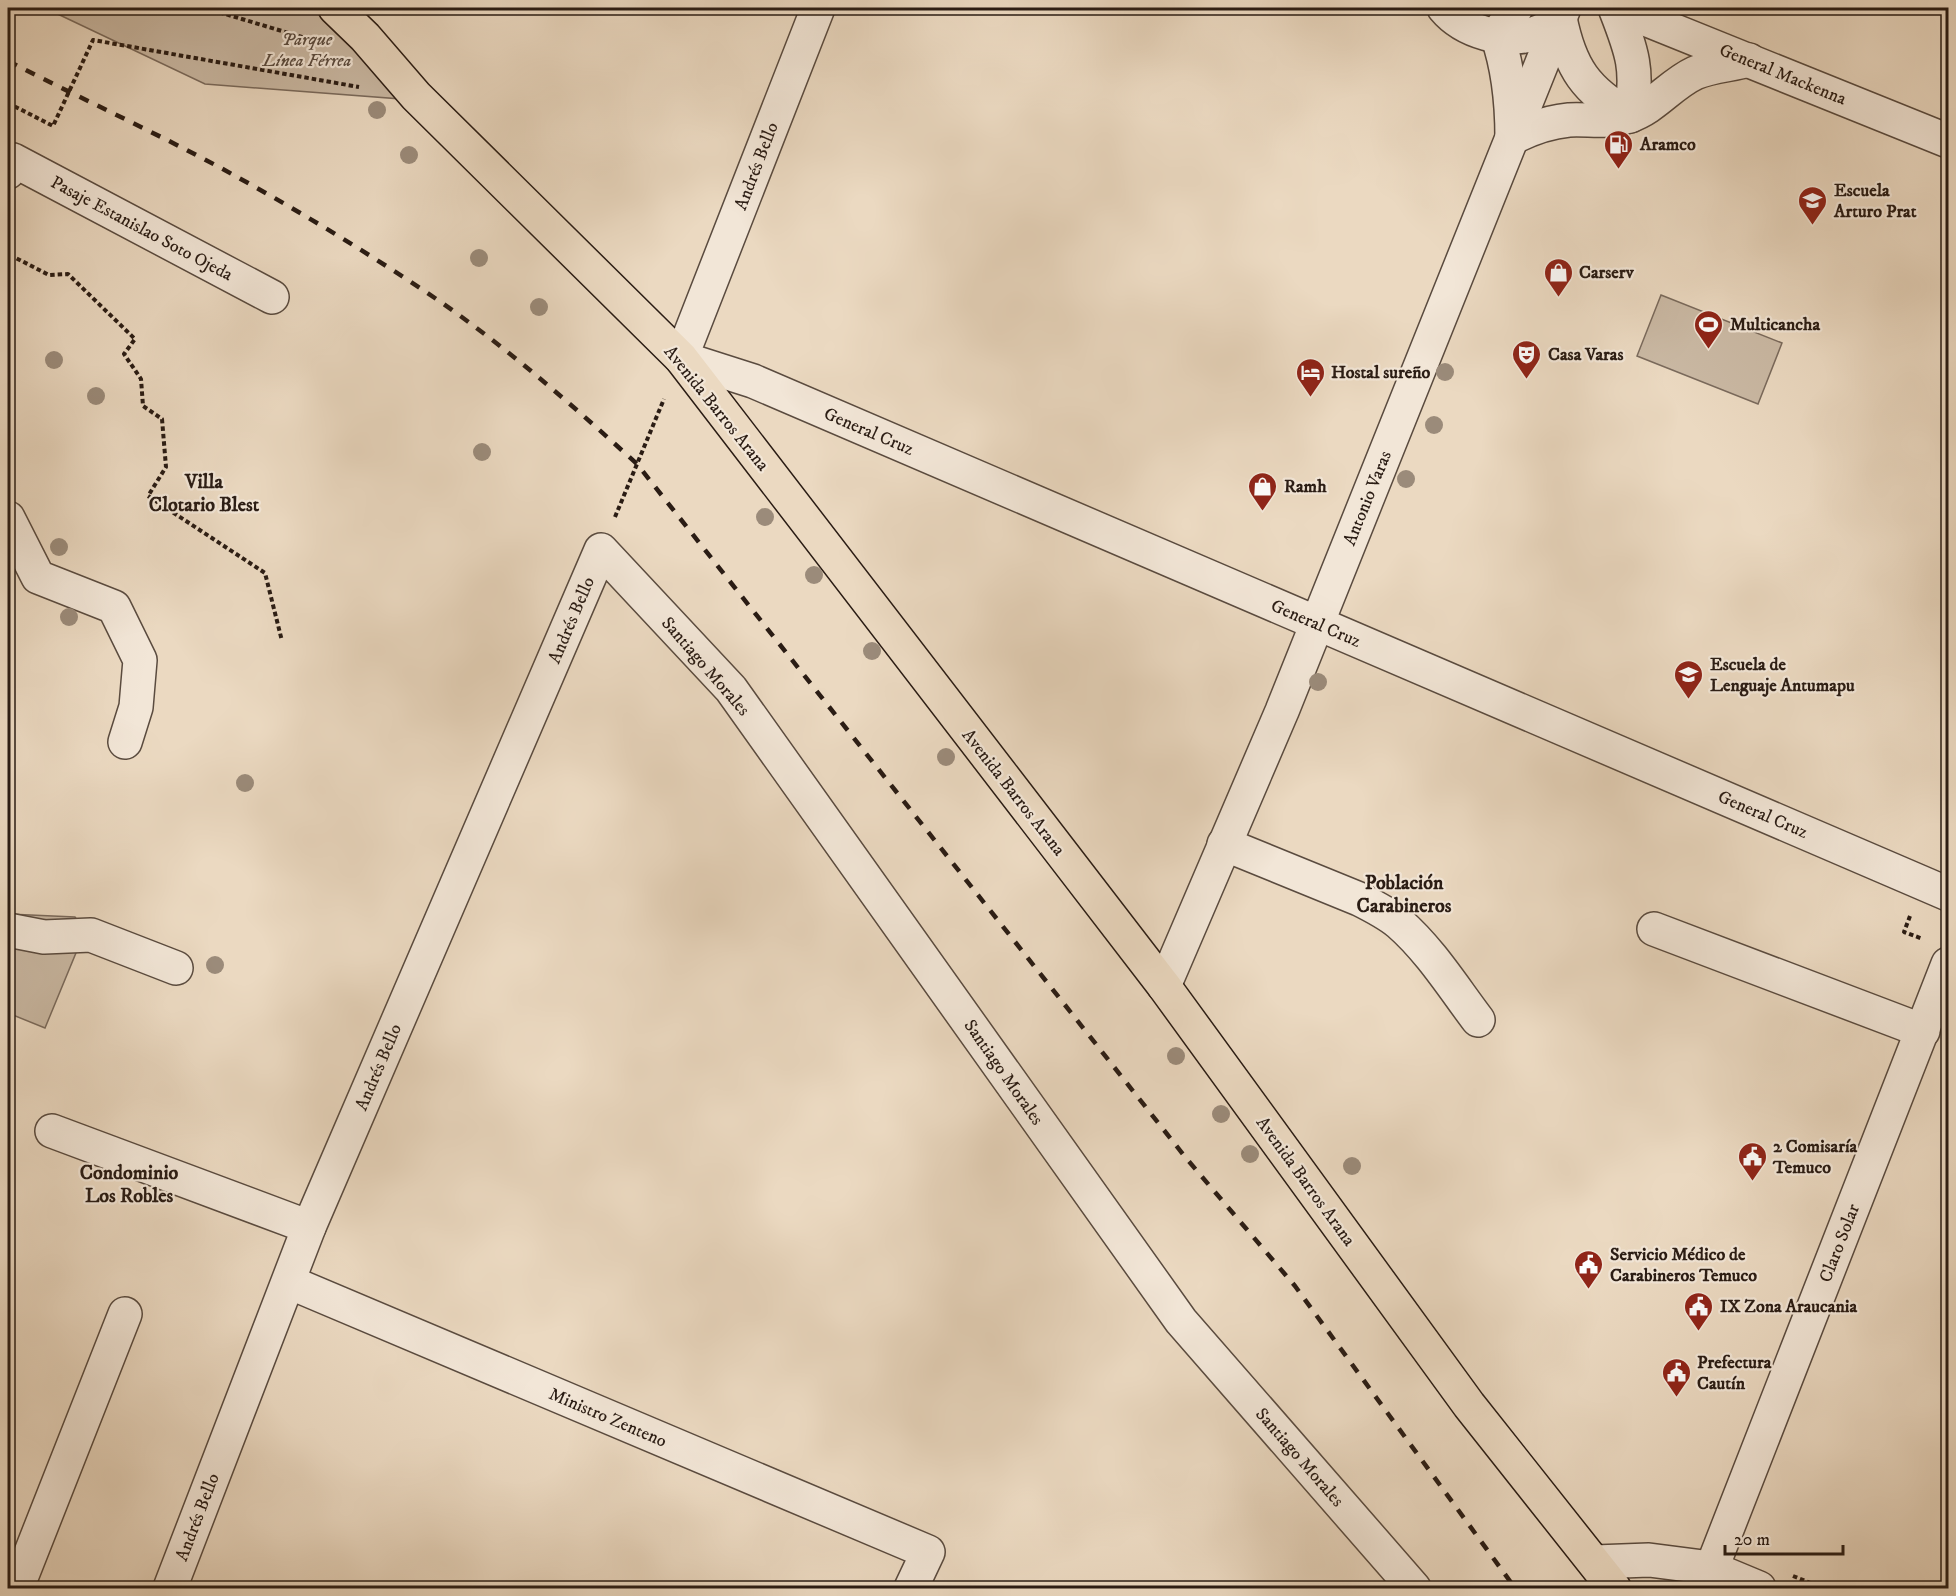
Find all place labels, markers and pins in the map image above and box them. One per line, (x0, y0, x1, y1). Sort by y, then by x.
fuel station icon: Aramco (1603, 128, 1635, 170)
place label: Aramco (1639, 134, 1696, 156)
place label: Escuela Arturo Prat (1833, 180, 1917, 223)
school or university icon: Escuela Arturo Prat (1797, 184, 1829, 226)
shop icon: Carserv (1542, 256, 1574, 298)
place label: Carserv (1579, 262, 1635, 284)
sports icon: Multicancha (1693, 308, 1725, 350)
place label: Multicancha (1730, 314, 1821, 336)
theatre icon: Casa Varas (1511, 338, 1543, 380)
place label: Casa Varas (1548, 344, 1623, 366)
hotel icon: Hostal sureño (1294, 356, 1326, 398)
place label: Hostal sureño (1331, 362, 1430, 384)
shop icon: Ramh (1247, 470, 1279, 512)
place label: Ramh (1284, 476, 1327, 498)
place label: Escuela de Lenguaje Antumapu (1710, 654, 1855, 697)
school or university icon: Escuela de Lenguaje Antumapu (1673, 658, 1705, 700)
place label: 2 Comisaría Temuco (1772, 1136, 1858, 1179)
public building icon: 2 Comisaría Temuco (1736, 1140, 1768, 1182)
place label: Servicio Médico de Carabineros Temuco (1610, 1244, 1757, 1287)
public building icon: Servicio Médico de Carabineros Temuco (1573, 1248, 1605, 1290)
public building icon: IX Zona Araucania (1683, 1290, 1715, 1332)
place label: IX Zona Araucania (1720, 1296, 1857, 1318)
place label: Prefectura Cautín (1697, 1352, 1772, 1395)
public building icon: Prefectura Cautín (1660, 1356, 1692, 1398)

